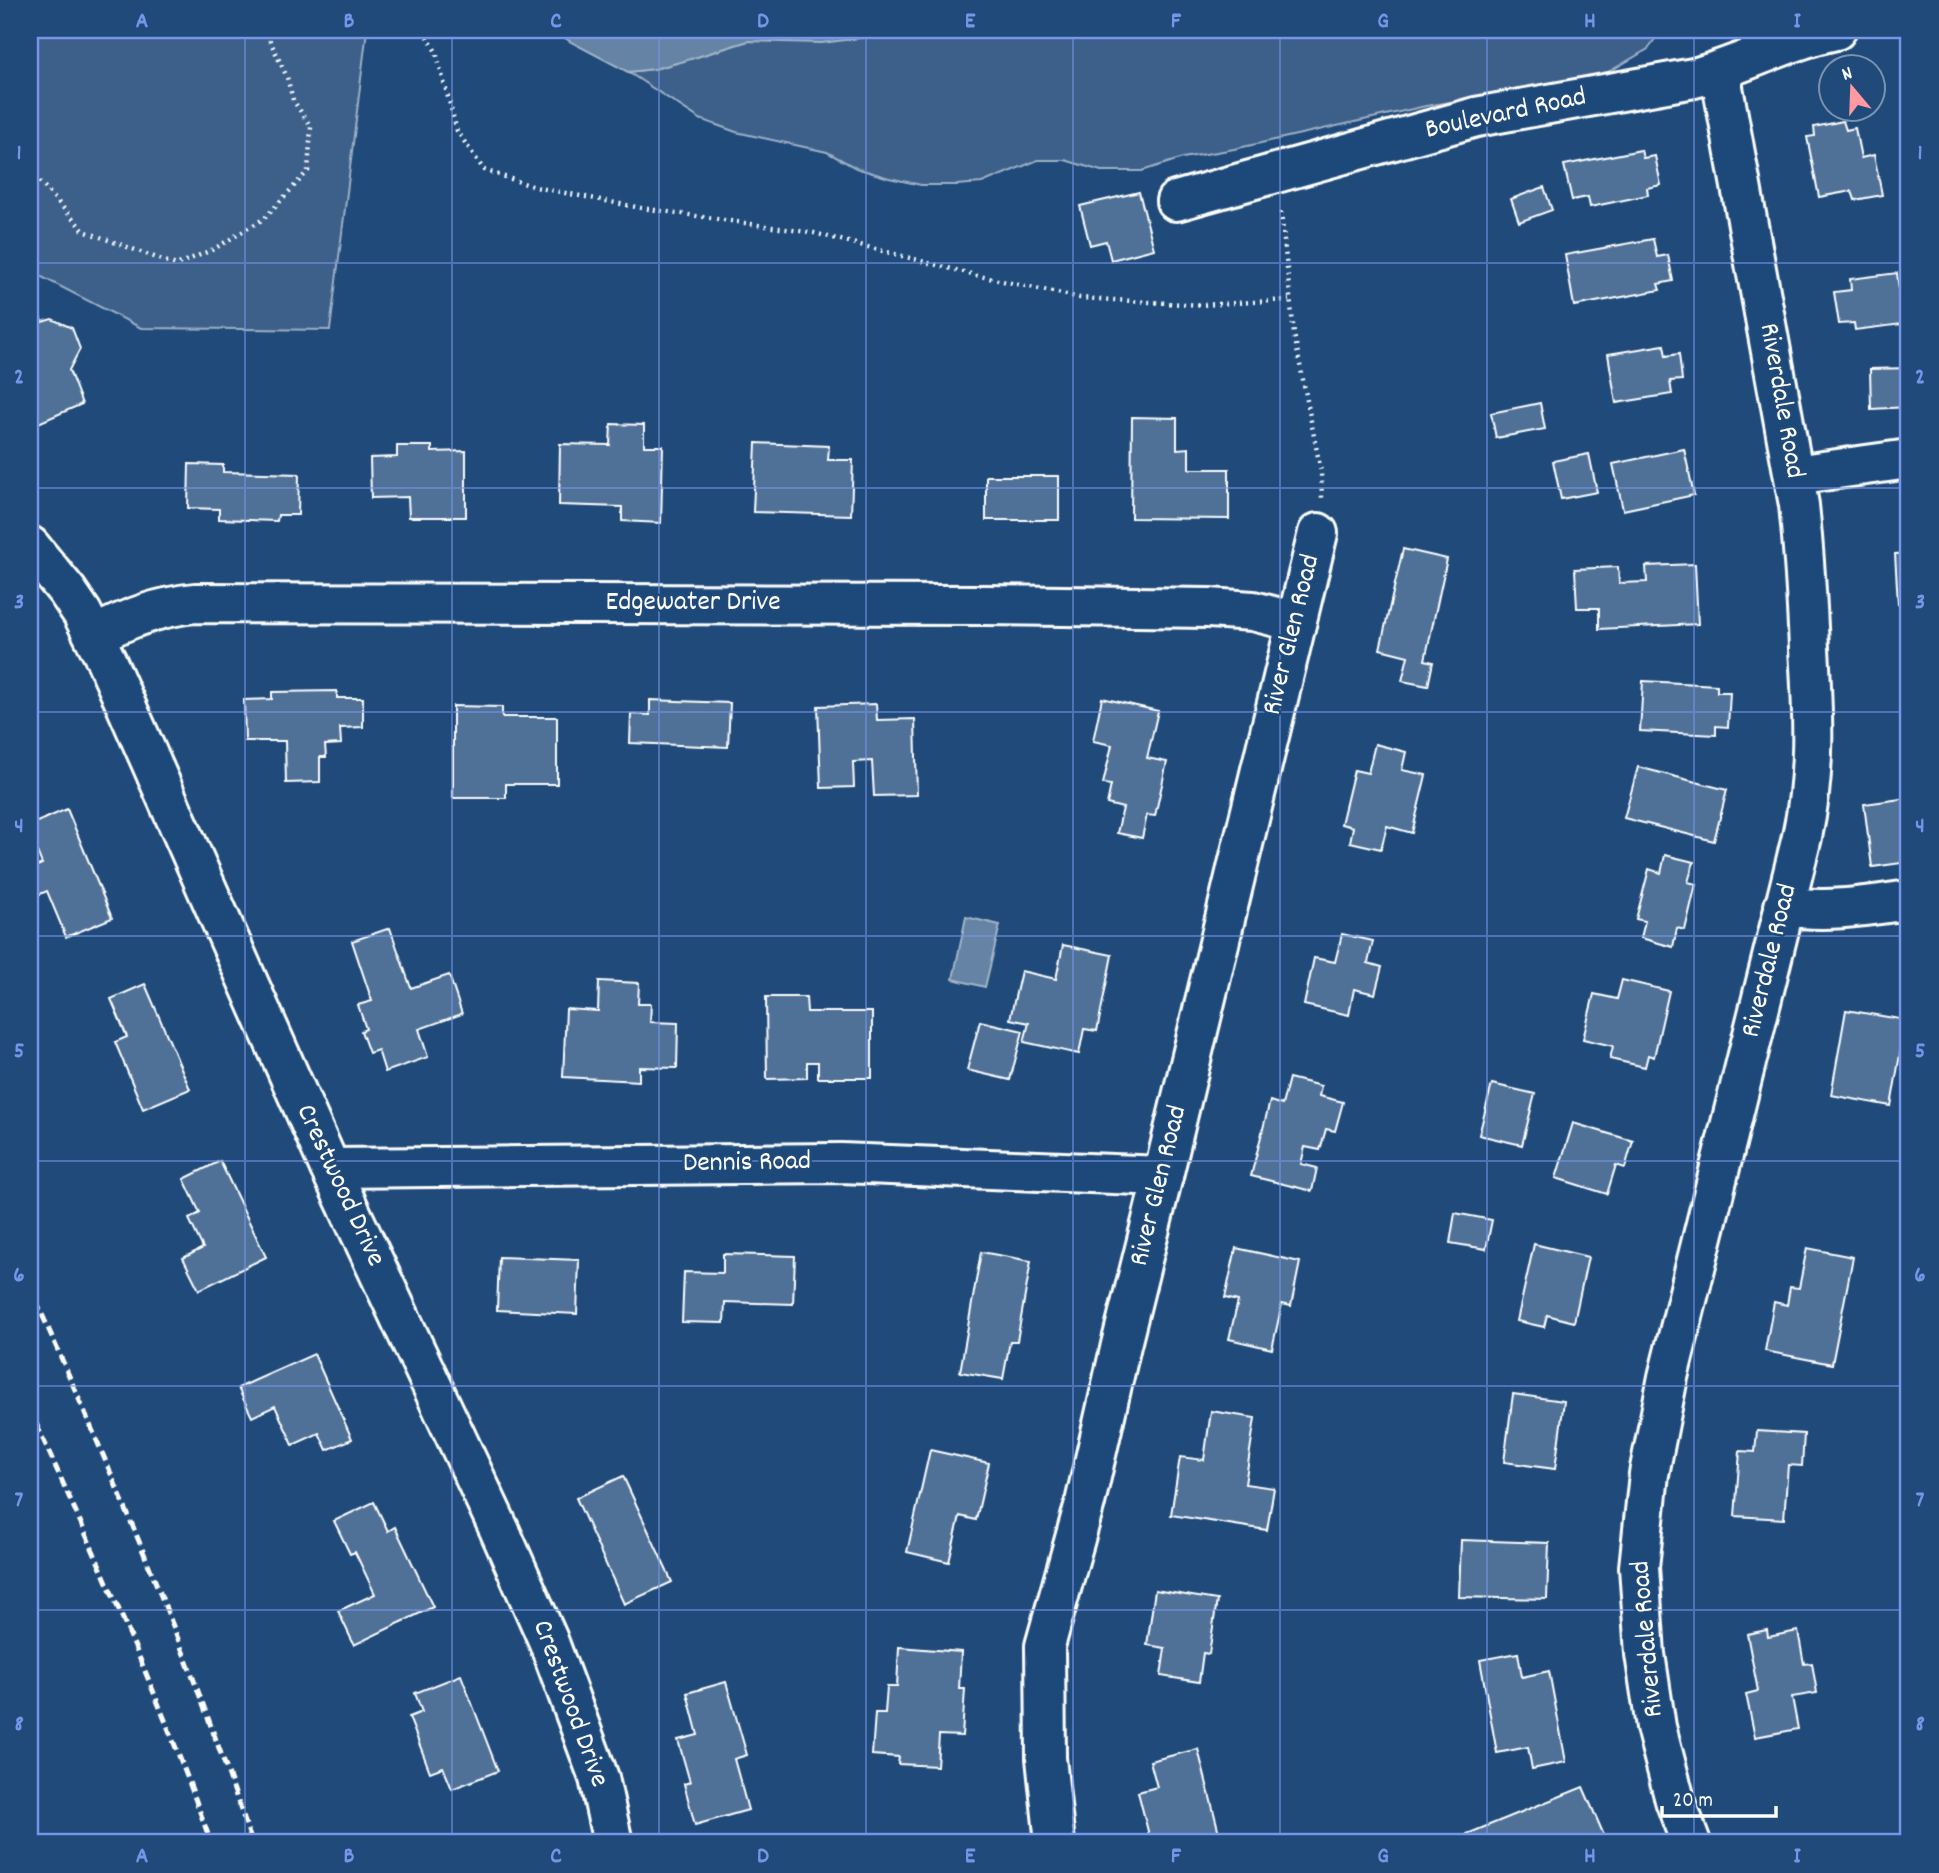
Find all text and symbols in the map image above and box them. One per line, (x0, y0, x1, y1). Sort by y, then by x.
text: A (136, 6, 148, 39)
text: B (344, 6, 355, 39)
text: C (550, 6, 562, 39)
text: D (757, 6, 769, 39)
text: E (965, 6, 976, 39)
text: F (1171, 6, 1182, 39)
text: G (1377, 6, 1389, 39)
text: H (1584, 6, 1596, 39)
text: I (1793, 6, 1801, 39)
north arrow (1816, 52, 1886, 122)
text: N (1839, 61, 1856, 90)
street label: Boulevard Road (1422, 78, 1590, 152)
text: 1 (16, 138, 22, 171)
text: 1 (1917, 138, 1923, 171)
street label: Riverdale Road (1747, 320, 1813, 482)
text: 2 (14, 362, 24, 395)
text: 2 (1915, 362, 1925, 395)
street label: River Glen Road (1254, 550, 1332, 720)
street label: Edgewater Drive (605, 584, 781, 624)
text: 3 (14, 587, 24, 620)
text: 3 (1915, 587, 1925, 620)
text: 4 (14, 811, 24, 844)
text: 4 (1915, 811, 1925, 844)
street label: Riverdale Road (1733, 880, 1809, 1042)
text: 5 (14, 1036, 24, 1069)
text: 5 (1915, 1036, 1925, 1069)
street label: Crestwood Drive (284, 1098, 394, 1274)
street label: River Glen Road (1121, 1101, 1199, 1271)
street label: Dennis Road (682, 1143, 812, 1185)
text: 6 (13, 1260, 25, 1293)
text: 6 (1914, 1260, 1926, 1293)
text: 7 (15, 1485, 24, 1518)
text: 7 (1916, 1485, 1925, 1518)
street label: Riverdale Road (1622, 1559, 1676, 1719)
street label: Crestwood Drive (520, 1615, 618, 1793)
text: 8 (14, 1709, 24, 1742)
text: 8 (1915, 1709, 1925, 1742)
scale bar (1662, 1775, 1776, 1819)
text: 20 m (1673, 1787, 1713, 1817)
text: A (136, 1841, 148, 1873)
text: B (344, 1841, 355, 1873)
text: C (550, 1841, 562, 1873)
text: D (757, 1841, 769, 1873)
text: E (965, 1841, 976, 1873)
text: F (1171, 1841, 1182, 1873)
text: G (1377, 1841, 1389, 1873)
text: H (1584, 1841, 1596, 1873)
text: I (1793, 1841, 1801, 1873)

